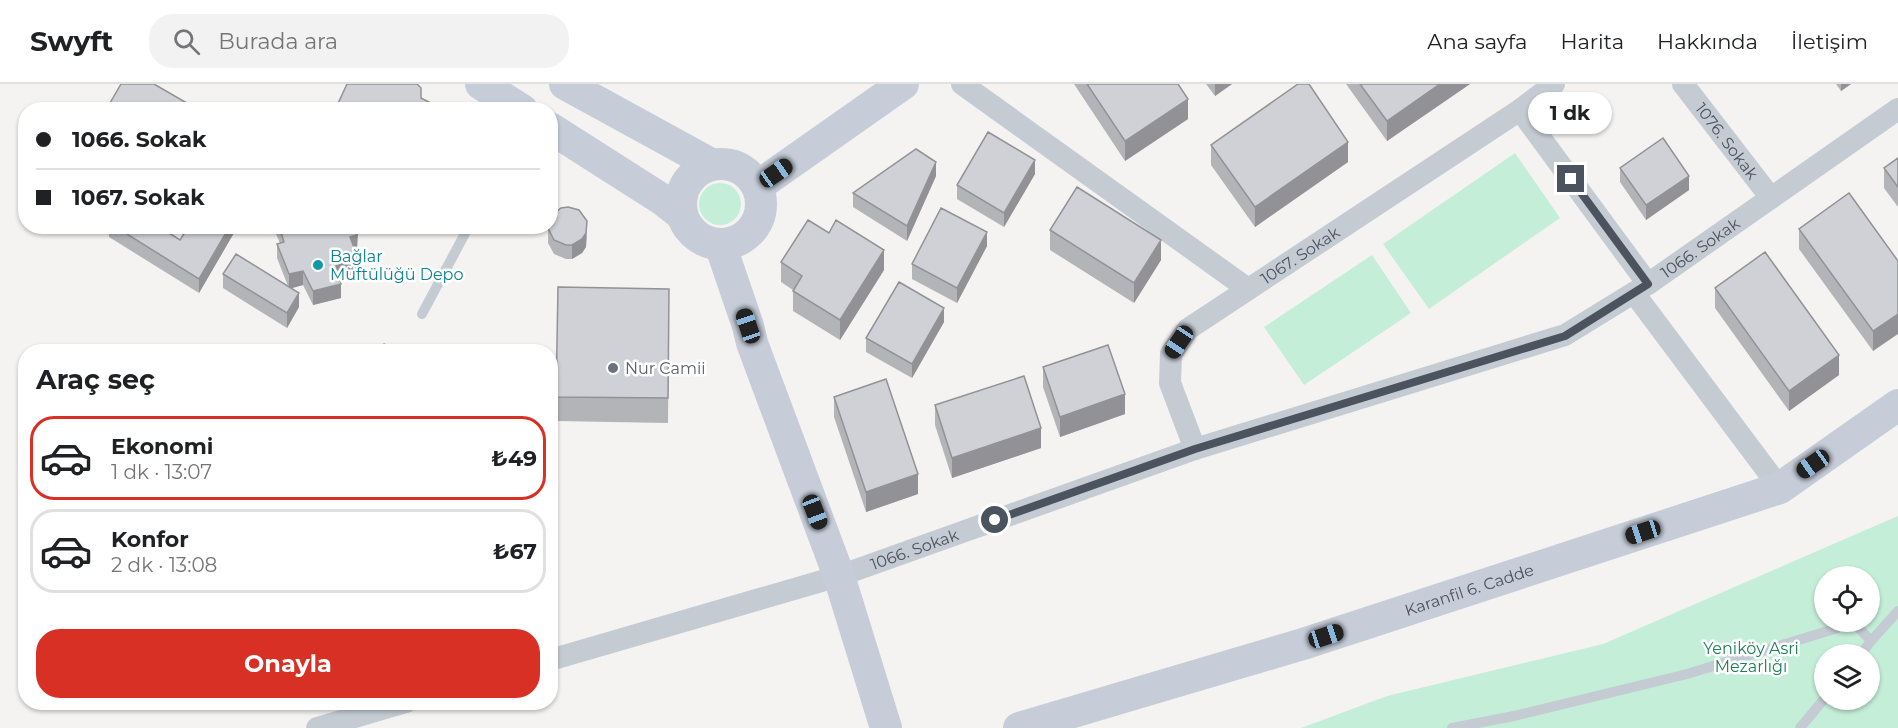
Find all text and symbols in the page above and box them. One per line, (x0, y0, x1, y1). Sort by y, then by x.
search box (149, 14, 569, 68)
text: Swyft (30, 24, 113, 58)
icon: search (170, 25, 203, 58)
text: Burada ara (218, 28, 338, 55)
text: Ana sayfa (1427, 29, 1527, 54)
text: Harita (1560, 29, 1624, 54)
text: Hakkında (1657, 29, 1758, 54)
text: İletişim (1791, 29, 1868, 54)
callout: 1 dk (1529, 92, 1613, 134)
street label: 1076. Sokak (1692, 99, 1763, 183)
text: 1 dk (1550, 101, 1590, 125)
text: 1066. Sokak (72, 126, 206, 153)
car (756, 155, 796, 191)
route end (1557, 165, 1584, 192)
text: 1067. Sokak (72, 184, 205, 211)
street label: 1066. Sokak (1657, 213, 1743, 282)
street label: 1067. Sokak (1257, 222, 1343, 288)
place label: Bağlar Müftülüğü Depo (330, 247, 463, 284)
marker: Bağlar Müftülüğü Depo (311, 258, 325, 272)
car (734, 306, 762, 346)
car (1161, 322, 1197, 362)
place label: Nur Camii (625, 359, 706, 378)
marker: Nur Camii (606, 361, 620, 375)
text: Araç seç (36, 363, 155, 396)
icon: car (39, 431, 93, 485)
text: Ekonomi (111, 433, 213, 460)
text: ₺49 (491, 445, 537, 472)
car (1793, 446, 1833, 482)
text: 1 dk · 13:07 (111, 460, 212, 484)
car (800, 492, 830, 532)
route start (981, 506, 1008, 533)
car (1623, 518, 1663, 546)
icon: car (39, 524, 93, 578)
street label: 1066. Sokak (868, 525, 961, 574)
text: Konfor (111, 526, 189, 553)
text: ₺67 (493, 538, 537, 565)
text: 2 dk · 13:08 (111, 553, 217, 577)
street label: Karanfil 6. Cadde (1402, 560, 1536, 620)
map controls (1814, 566, 1880, 710)
button: locate (1814, 566, 1880, 632)
car (1306, 622, 1346, 650)
button: Onayla (36, 629, 540, 698)
park label: Yeniköy Asri Mezarlığı (1703, 639, 1799, 676)
button: layers (1814, 644, 1880, 710)

